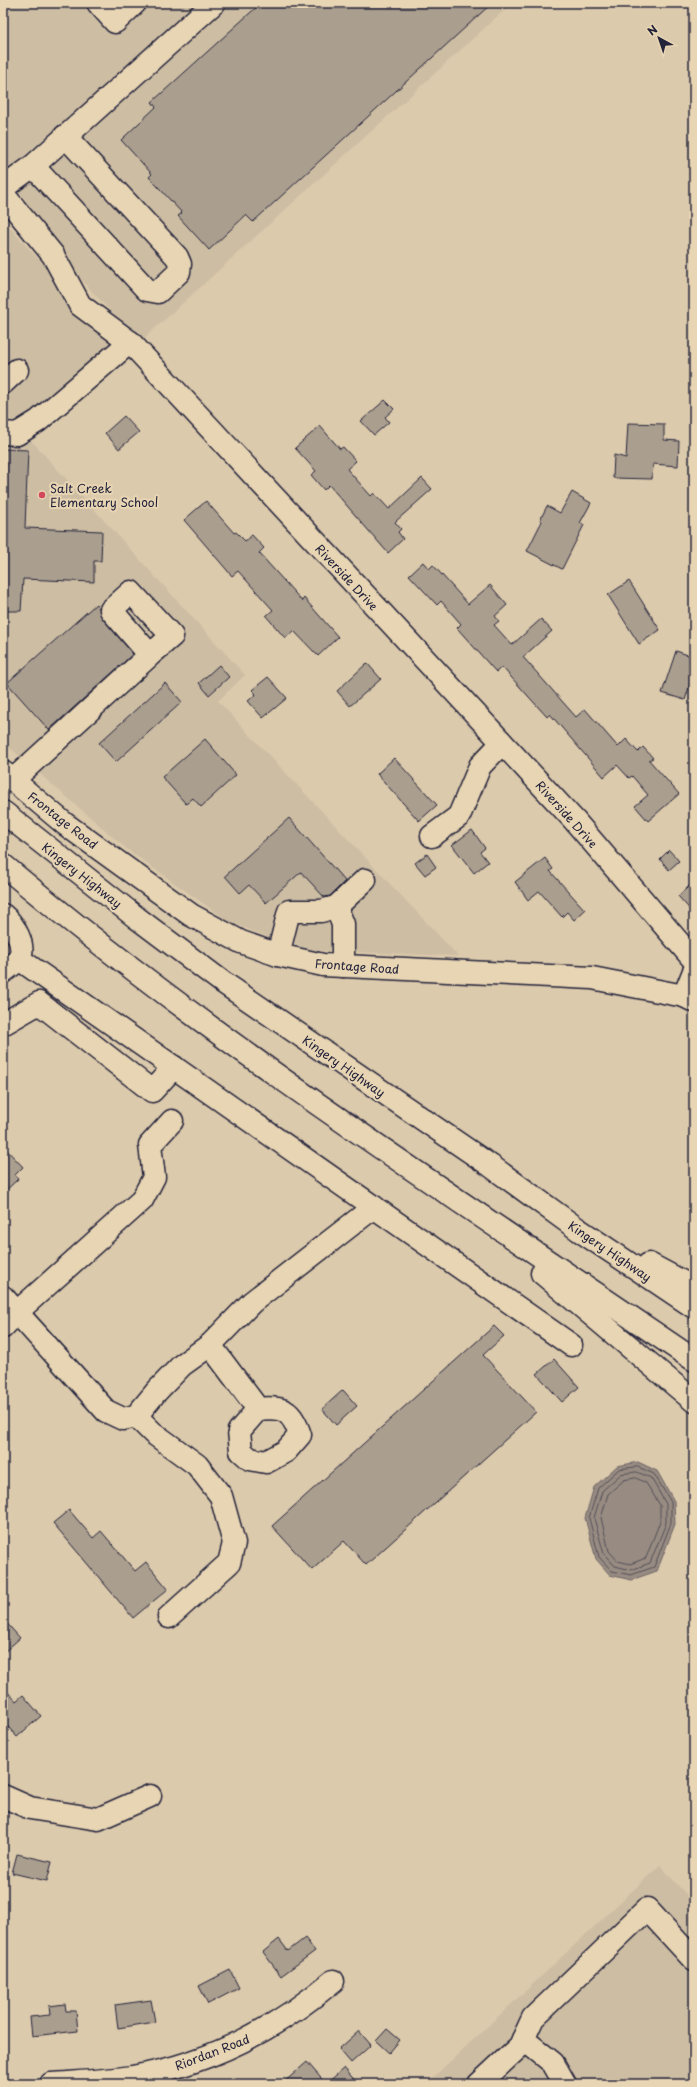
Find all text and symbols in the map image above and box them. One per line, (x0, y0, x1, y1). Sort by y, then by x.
north arrow (639, 18, 679, 58)
text: N (643, 20, 661, 39)
place label: Salt Creek Elementary School (50, 479, 158, 511)
marker: Salt Creek Elementary School (37, 490, 47, 500)
street label: Riverside Drive (311, 540, 383, 614)
street label: Riverside Drive (532, 776, 602, 852)
street label: Frontage Road (24, 787, 102, 853)
street label: Kingery Highway (38, 838, 126, 912)
street label: Frontage Road (314, 954, 400, 978)
street label: Kingery Highway (299, 1031, 389, 1101)
street label: Kingery Highway (565, 1216, 655, 1286)
street label: Riordan Road (172, 2029, 252, 2075)

